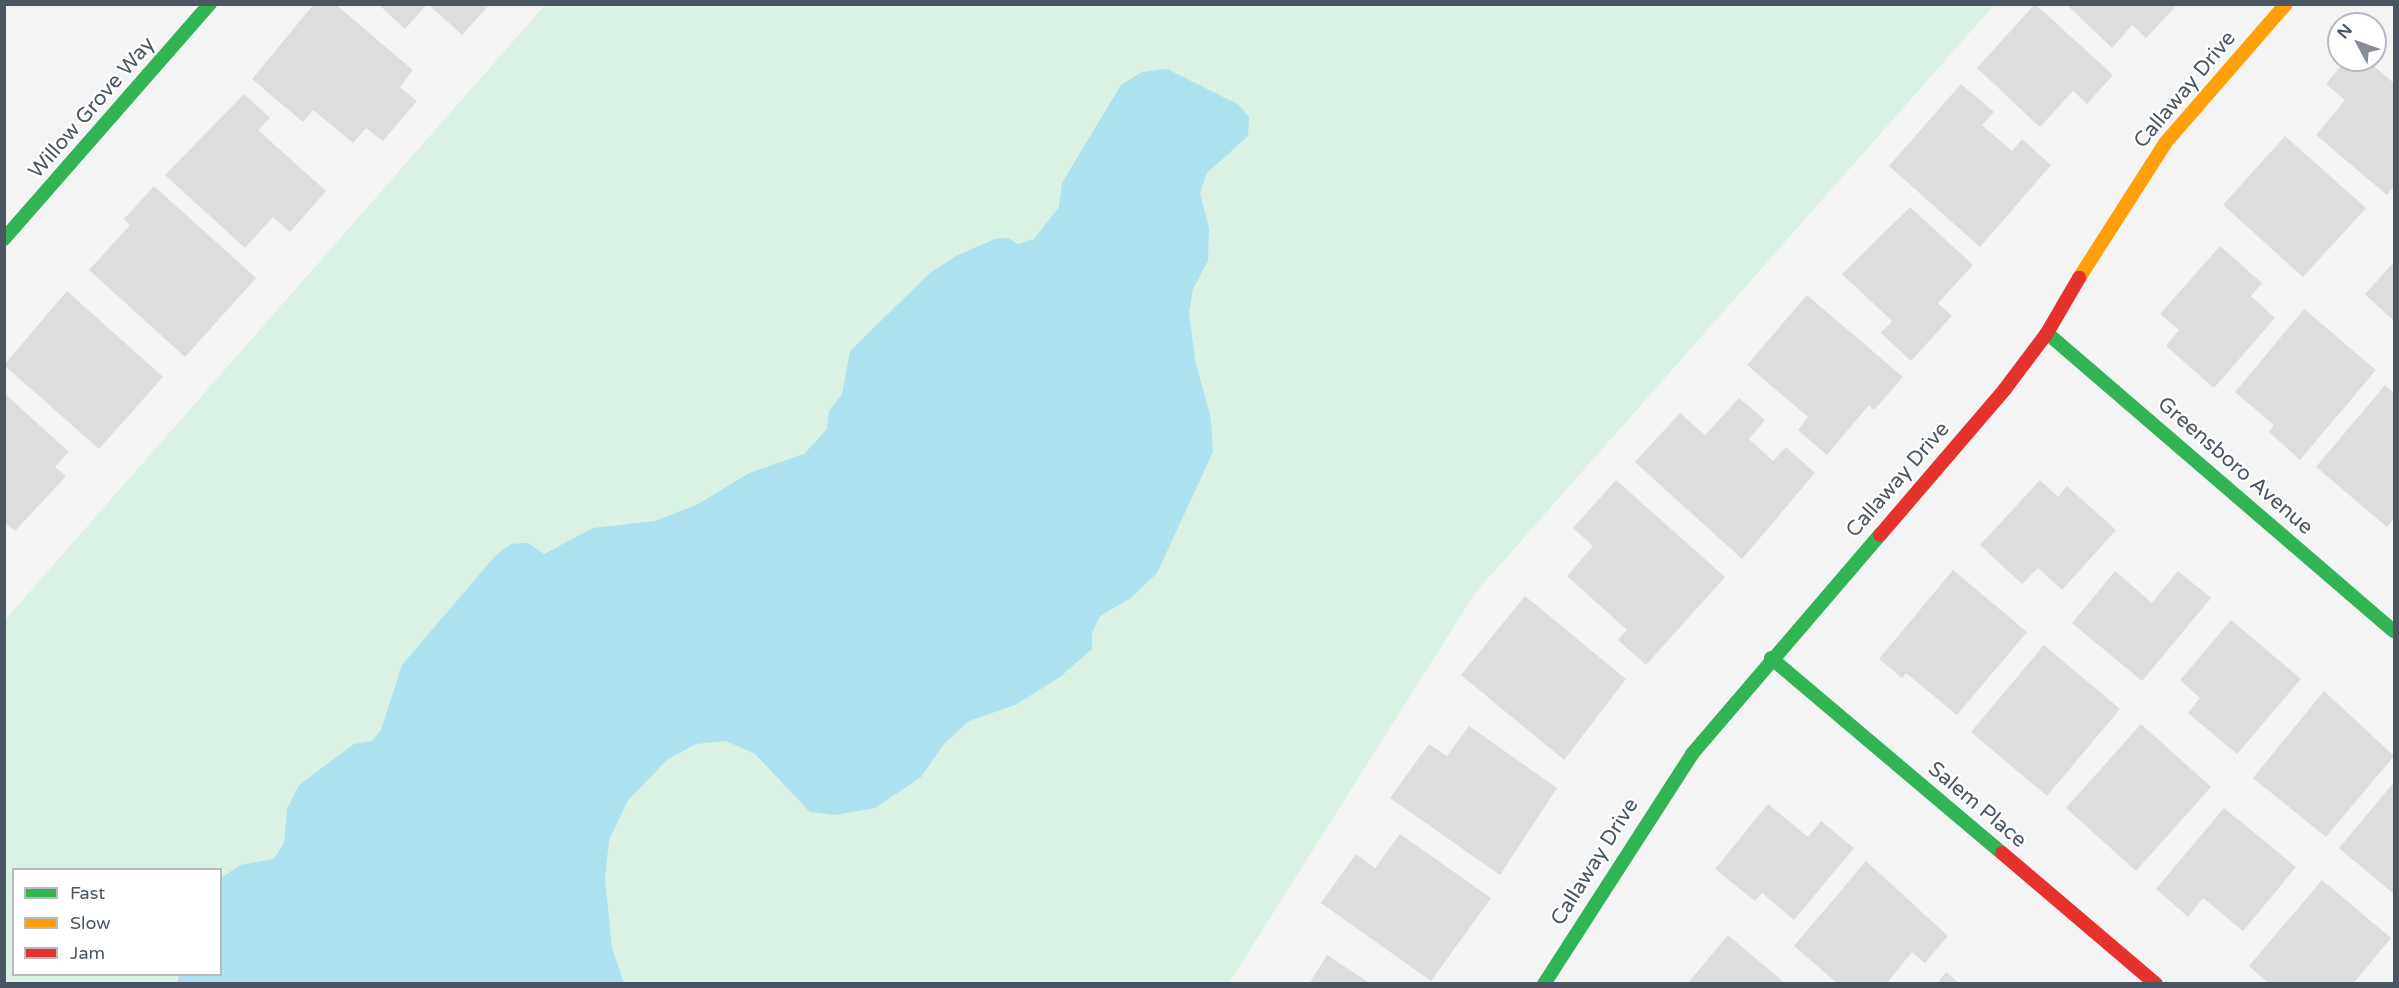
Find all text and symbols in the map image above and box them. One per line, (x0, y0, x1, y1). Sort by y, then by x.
north arrow (2327, 12, 2387, 72)
text: N (2333, 20, 2357, 43)
street label: Callaway Drive (2129, 26, 2241, 154)
street label: Willow Grove Way (24, 32, 160, 184)
street label: Greensboro Avenue (2152, 392, 2318, 540)
street label: Callaway Drive (1841, 417, 1955, 543)
street label: Salem Place (1923, 757, 2031, 853)
street label: Callaway Drive (1546, 794, 1644, 930)
legend (12, 868, 222, 976)
text: Fast (70, 882, 105, 904)
text: Slow (70, 912, 111, 934)
text: Jam (70, 942, 105, 964)

